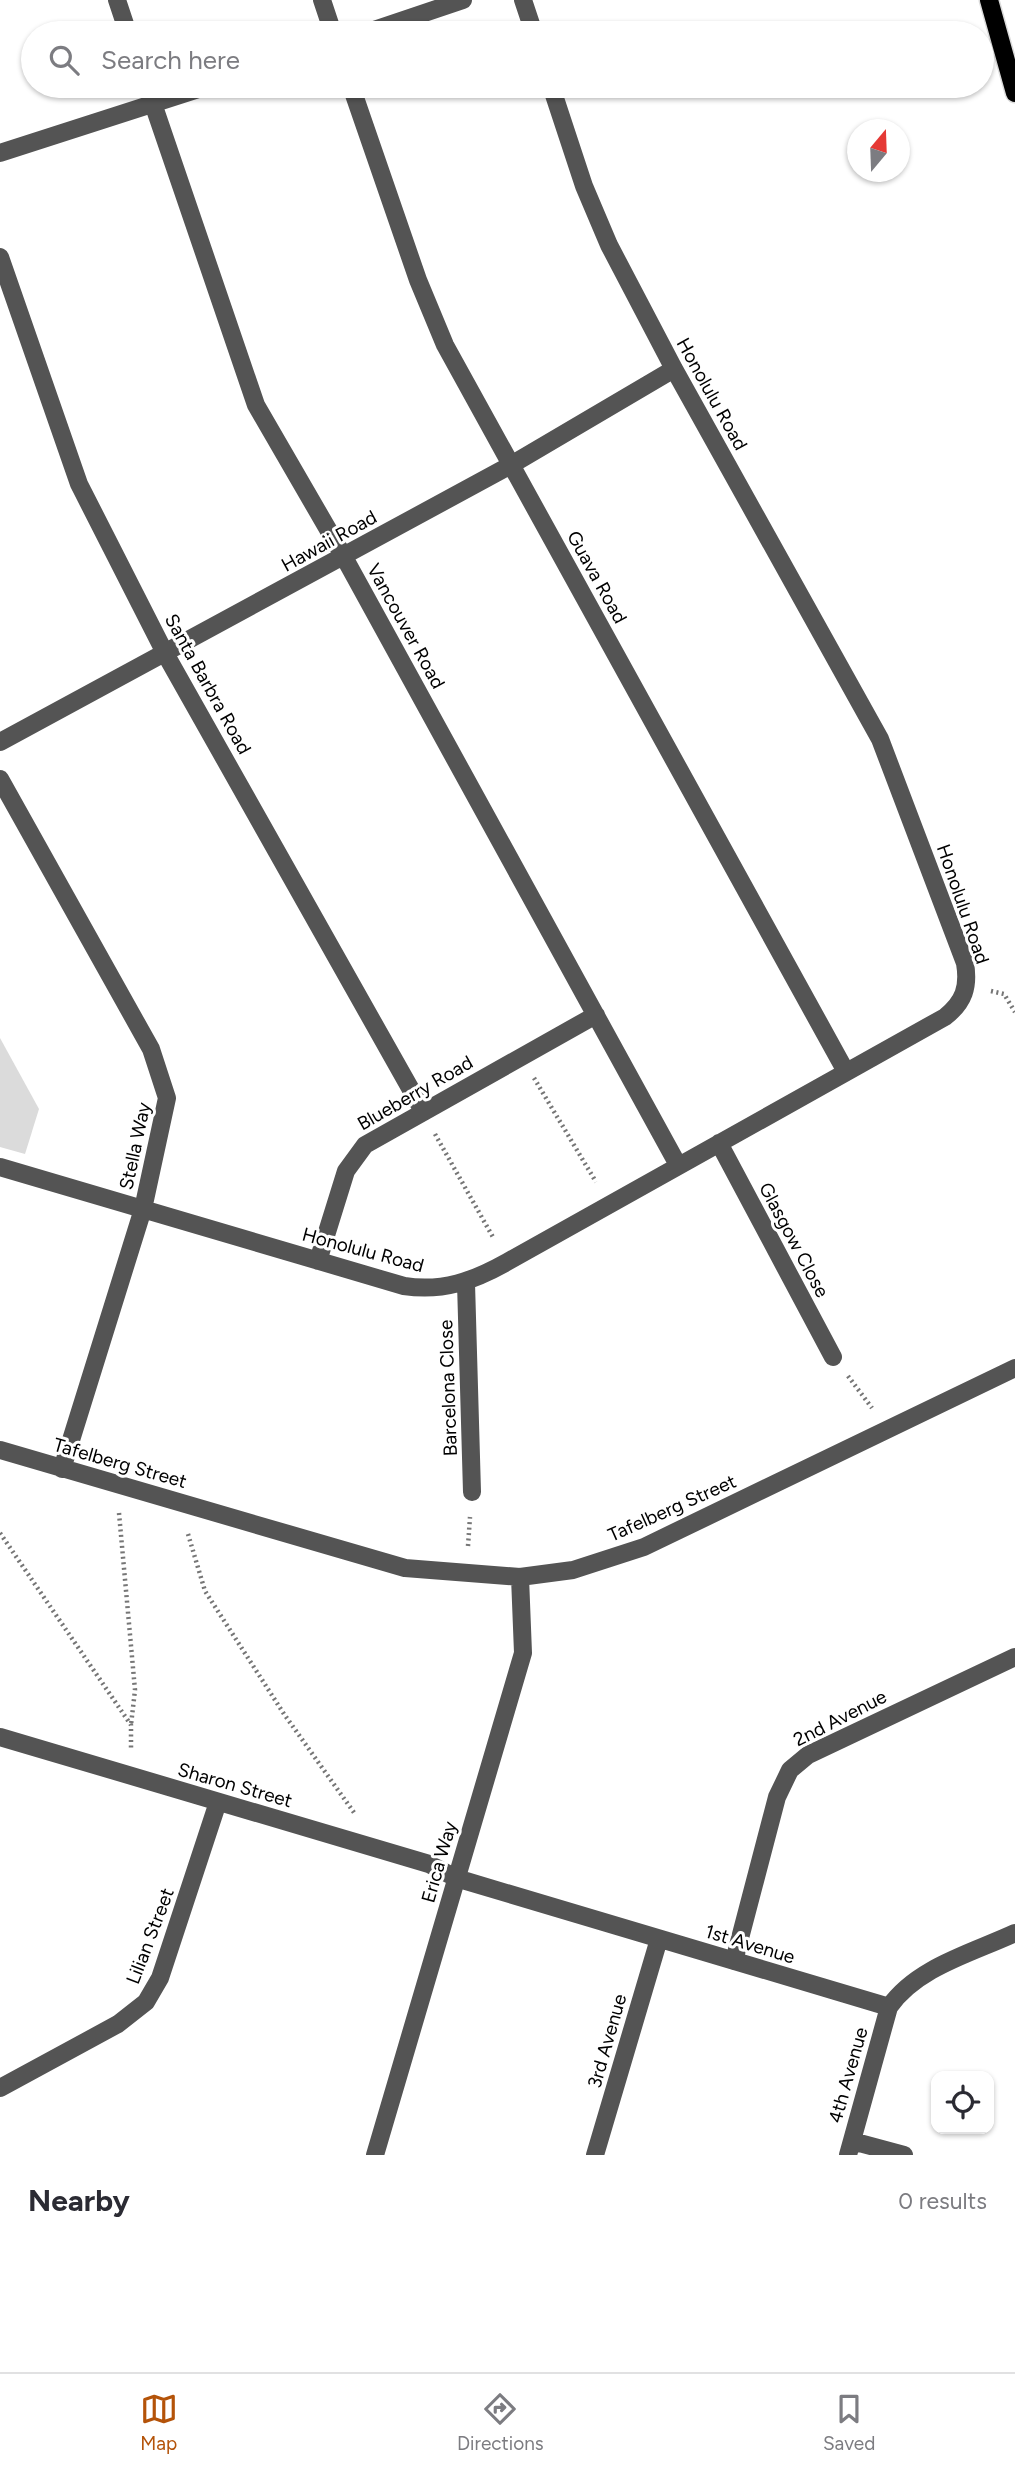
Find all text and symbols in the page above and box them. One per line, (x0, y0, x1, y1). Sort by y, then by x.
search box (21, 21, 994, 98)
icon: search (45, 41, 83, 79)
text: Search here (101, 44, 240, 76)
north arrow (847, 119, 910, 182)
street label: Honolulu Road (672, 334, 752, 454)
street label: Hawaii Road (277, 505, 381, 577)
street label: Guava Road (562, 527, 632, 627)
street label: Vancouver Road (362, 559, 450, 693)
street label: Santa Barbra Road (160, 610, 256, 758)
street label: Honolulu Road (932, 841, 994, 967)
street label: Blueberry Road (353, 1051, 477, 1135)
street label: Stella Way (115, 1100, 155, 1192)
street label: Glasgow Close (754, 1179, 834, 1301)
street label: Honolulu Road (300, 1223, 426, 1277)
street label: Barcelona Close (434, 1319, 462, 1457)
street label: Tafelberg Street (51, 1433, 189, 1493)
street label: Tafelberg Street (605, 1470, 739, 1546)
street label: 2nd Avenue (790, 1685, 890, 1751)
street label: Sharon Street (175, 1758, 295, 1812)
street label: Erica Way (416, 1819, 462, 1905)
street label: Lilian Street (121, 1885, 179, 1987)
street label: 1st Avenue (702, 1919, 798, 1969)
street label: 3rd Avenue (583, 1991, 631, 2091)
street label: 4th Avenue (823, 2024, 873, 2126)
map controls (931, 2071, 994, 2134)
button: locate (931, 2071, 994, 2134)
text: Nearby (28, 2182, 130, 2219)
text: 0 results (898, 2187, 987, 2215)
tab: Map (140, 2390, 178, 2455)
tab: Directions (457, 2390, 544, 2455)
tab: Saved (823, 2390, 875, 2455)

